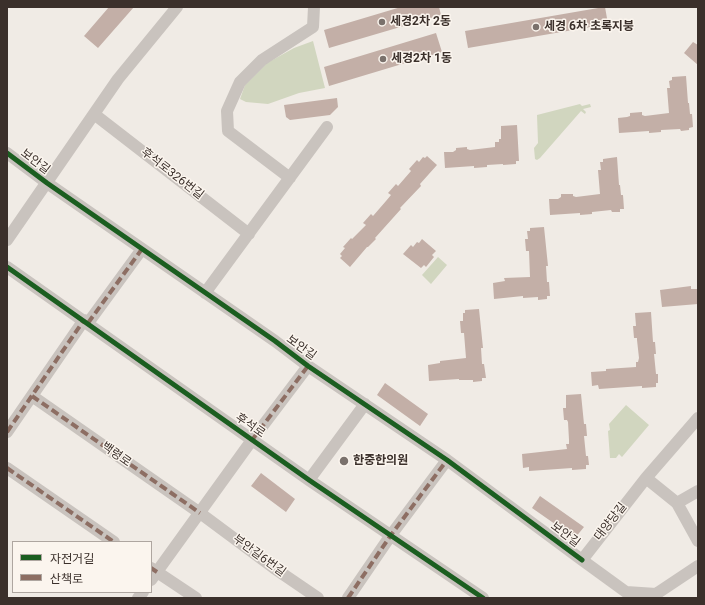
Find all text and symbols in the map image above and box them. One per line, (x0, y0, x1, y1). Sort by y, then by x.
place label: 세경2차 2동 (390, 15, 451, 29)
marker: 세경2차 2동 (377, 17, 387, 27)
place label: 세경 6차 초록지붕 (544, 20, 634, 34)
marker: 세경 6차 초록지붕 (531, 22, 541, 32)
place label: 세경2차 1동 (391, 52, 452, 66)
marker: 세경2차 1동 (378, 54, 388, 64)
street label: 후석로326번길 (138, 145, 206, 203)
street label: 보안길 (17, 146, 53, 178)
street label: 보안길 (283, 332, 319, 364)
street label: 후석로 (232, 411, 268, 441)
street label: 백령로 (98, 440, 134, 470)
place label: 한중한의원 (353, 454, 408, 468)
marker: 한중한의원 (338, 455, 350, 467)
street label: 대양당길 (592, 500, 630, 544)
street label: 보안길 (547, 519, 583, 551)
street label: 부안길6번길 (230, 532, 288, 580)
legend (12, 541, 152, 593)
text: 자전거길 (50, 552, 94, 566)
text: 산책로 (50, 572, 83, 586)

